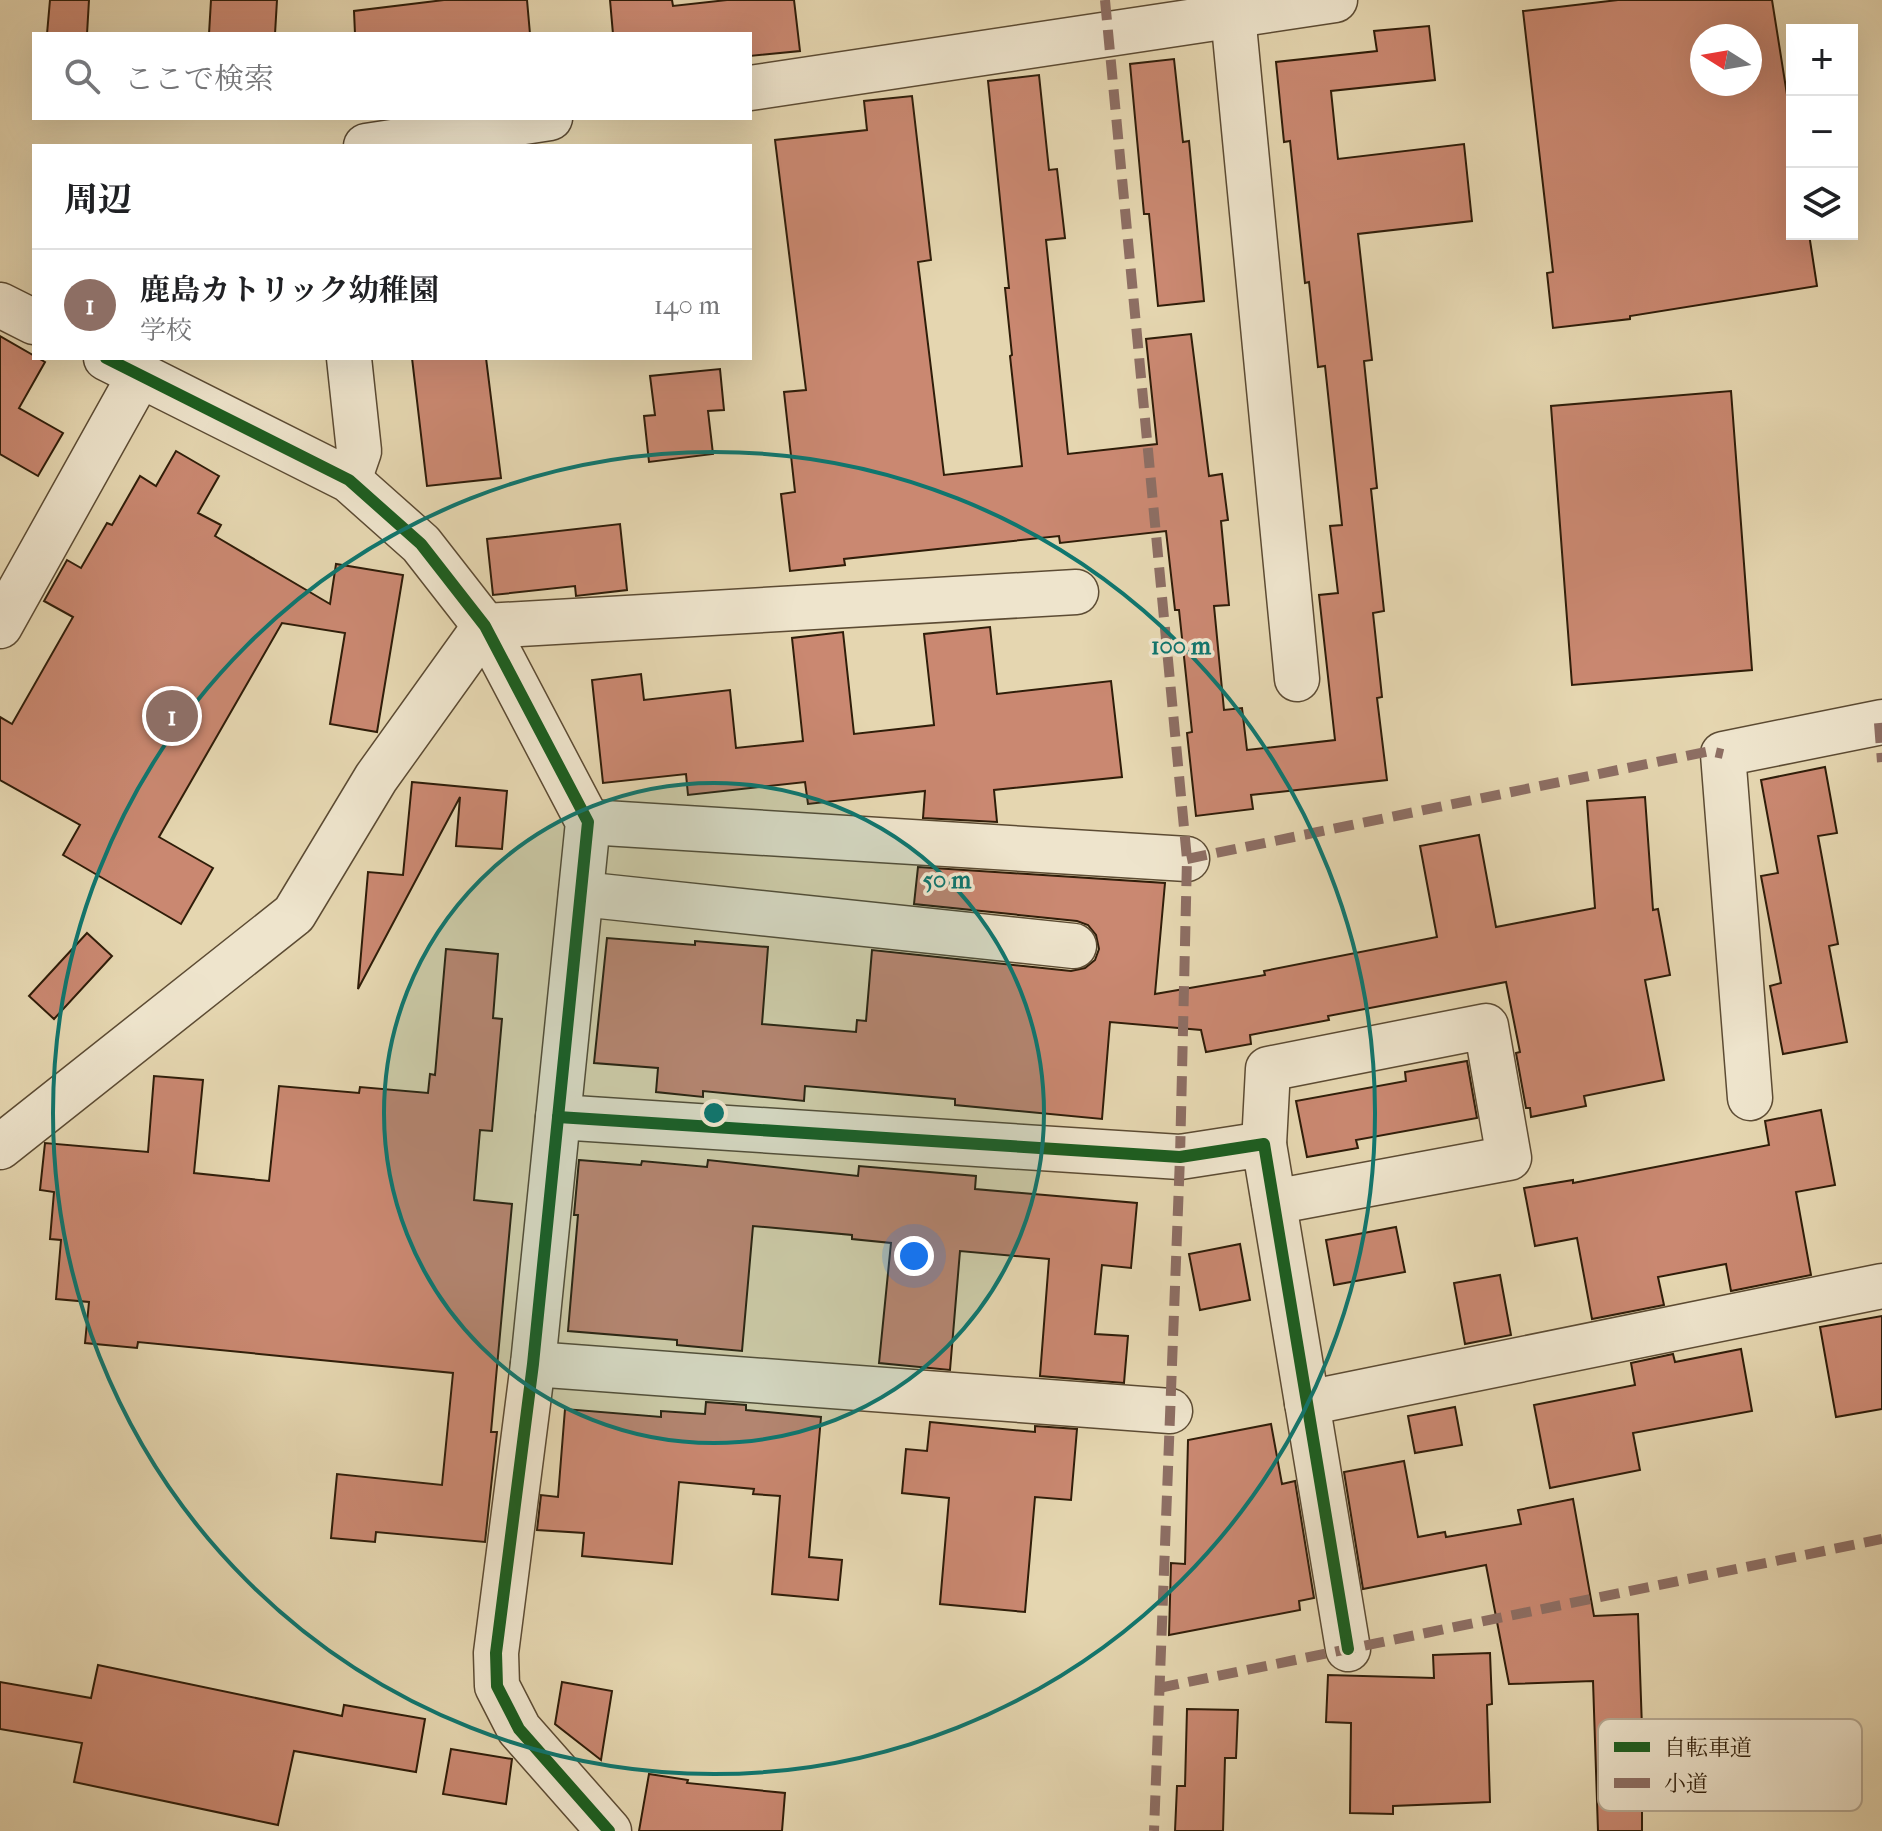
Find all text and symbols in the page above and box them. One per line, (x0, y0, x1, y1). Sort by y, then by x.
north arrow (1690, 24, 1762, 96)
map controls (1786, 24, 1858, 240)
button: + (1786, 24, 1858, 96)
search box (32, 32, 752, 120)
icon: search (60, 54, 104, 98)
text: ここで検索 (124, 62, 274, 97)
button: − (1786, 96, 1858, 168)
button: layers (1786, 168, 1858, 240)
text: 周辺 (64, 180, 132, 220)
text: 鹿島カトリック幼稚園 (140, 273, 439, 308)
text: 1 (85, 290, 95, 321)
text: 140 m (654, 290, 720, 321)
text: 学校 (140, 315, 192, 346)
text: 100 m (1151, 632, 1212, 660)
pin: 1 (146, 686, 198, 746)
text: 50 m (923, 866, 972, 894)
centre of rings (700, 1099, 728, 1127)
your location (894, 1236, 934, 1276)
legend (1598, 1719, 1862, 1811)
text: 自転車道 (1664, 1735, 1752, 1761)
text: 小道 (1664, 1771, 1708, 1797)

